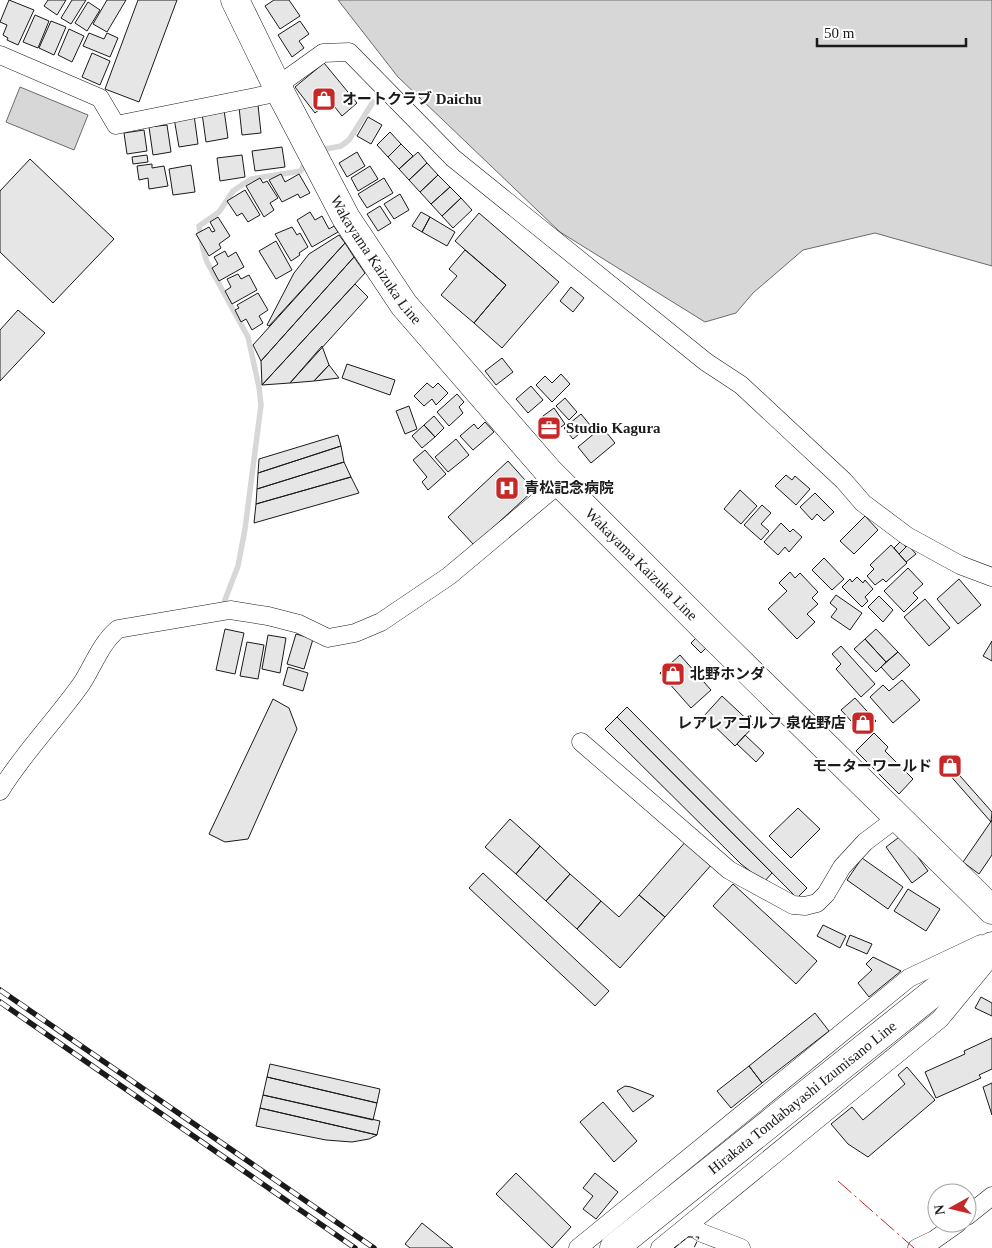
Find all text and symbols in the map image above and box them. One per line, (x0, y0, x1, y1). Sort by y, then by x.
scale bar (817, 15, 966, 47)
text: 50 m (824, 25, 855, 41)
shop icon: オートクラブ Daichu (311, 86, 337, 112)
place label: オートクラブ Daichu (342, 90, 482, 107)
street label: Wakayama Kaizuka Line (328, 193, 425, 327)
office icon: Studio Kagura (536, 415, 562, 441)
place label: Studio Kagura (566, 420, 661, 436)
hospital icon: 青松記念病院 (494, 475, 520, 501)
place label: 青松記念病院 (524, 480, 614, 496)
street label: Wakayama Kaizuka Line (582, 505, 701, 624)
shop icon: 北野ホンダ (660, 661, 686, 687)
place label: 北野ホンダ (690, 666, 765, 682)
shop icon: レアレアゴルフ 泉佐野店 (850, 710, 876, 736)
place label: レアレアゴルフ 泉佐野店 (677, 715, 846, 731)
shop icon: モーターワールド (937, 753, 963, 779)
place label: モーターワールド (812, 758, 932, 774)
street label: Hirakata Tondabayashi Izumisano Line (705, 1017, 900, 1177)
north arrow (927, 1183, 977, 1233)
text: N (931, 1204, 948, 1216)

